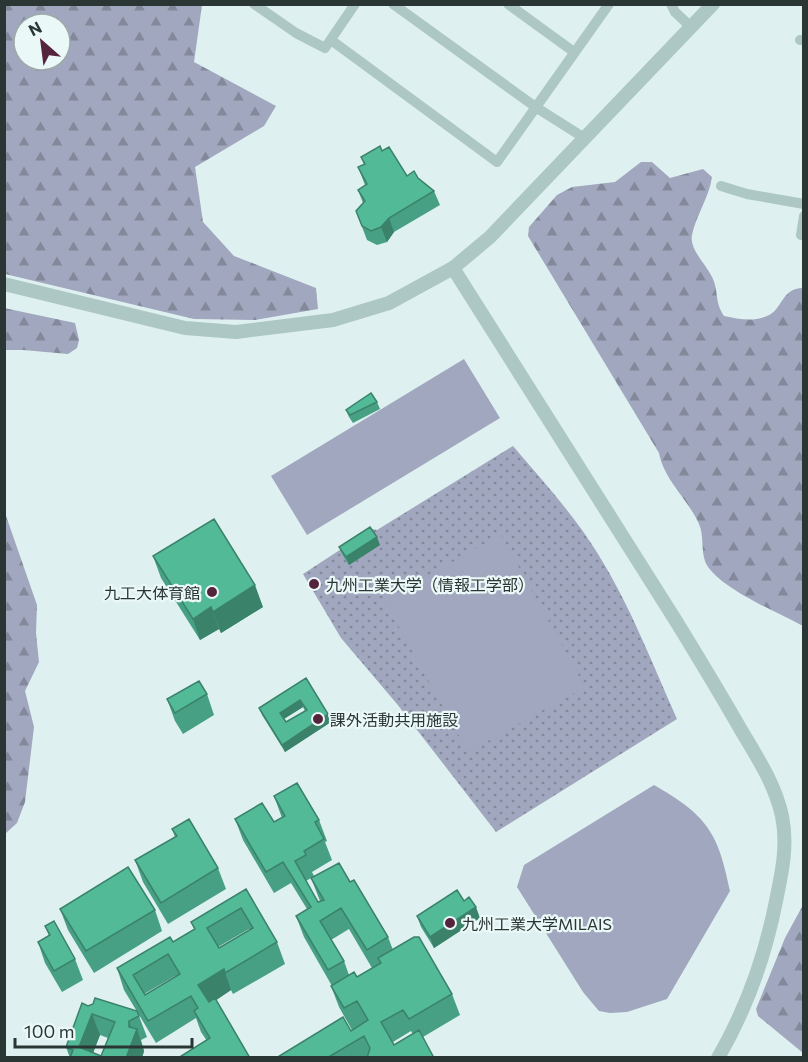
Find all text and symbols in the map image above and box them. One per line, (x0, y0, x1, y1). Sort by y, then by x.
north arrow (12, 12, 72, 72)
text: N (25, 17, 44, 40)
place label: 九州工業大学（情報工学部） (326, 575, 534, 594)
marker: 九州工業大学（情報工学部） (307, 577, 321, 591)
place label: 九工大体育館 (104, 583, 200, 602)
marker: 九工大体育館 (205, 585, 219, 599)
place label: 課外活動共用施設 (330, 710, 458, 729)
marker: 課外活動共用施設 (311, 712, 325, 726)
place label: 九州工業大学MILAIS (462, 914, 612, 933)
marker: 九州工業大学MILAIS (443, 916, 457, 930)
scale bar (15, 1011, 192, 1049)
text: 100 m (24, 1020, 74, 1042)

